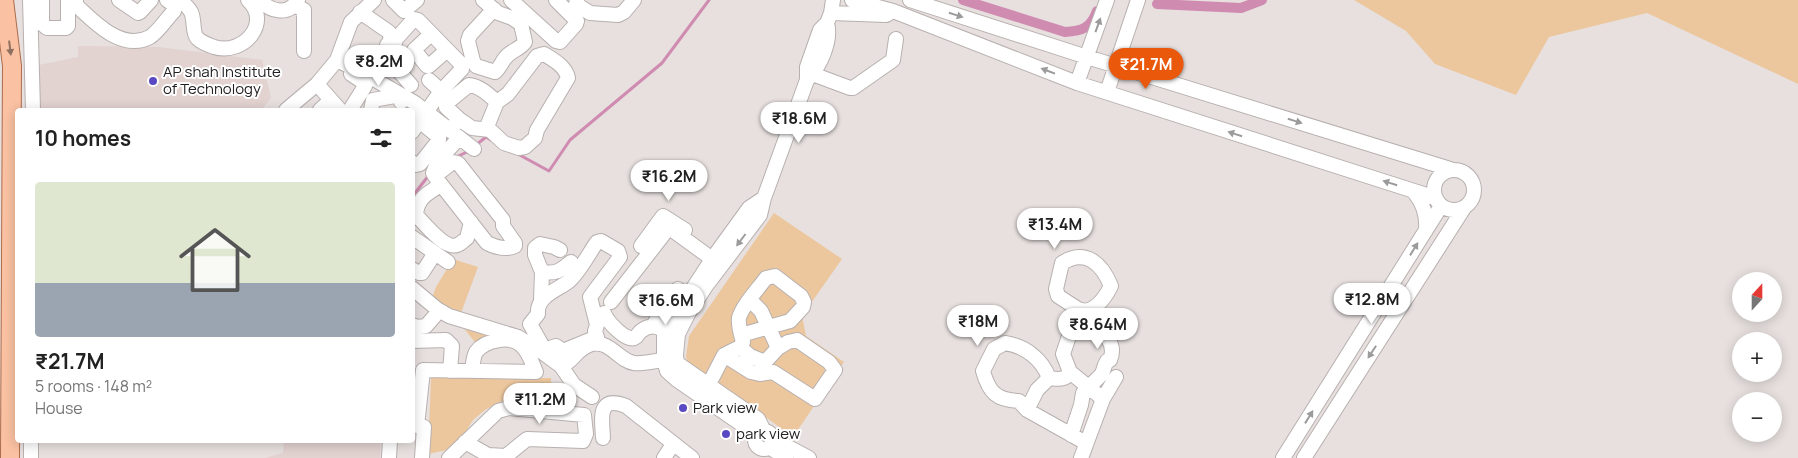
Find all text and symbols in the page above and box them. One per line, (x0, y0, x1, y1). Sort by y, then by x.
one-way arrow (949, 11, 964, 19)
one-way arrow (1094, 17, 1102, 32)
one-way arrow (6, 41, 14, 57)
pin: ₹8.2M (344, 44, 414, 87)
pin: ₹21.7M (1105, 48, 1187, 90)
text: ₹8.2M (355, 50, 403, 72)
text: ₹21.7M (1120, 53, 1172, 75)
place label: AP shah Institute of Technology (163, 61, 281, 99)
one-way arrow (1040, 67, 1055, 74)
marker: AP shah Institute of Technology (147, 75, 159, 87)
pin: ₹18.6M (758, 102, 840, 144)
text: ₹18.6M (771, 107, 827, 129)
one-way arrow (1287, 118, 1302, 126)
text: 10 homes (35, 124, 131, 152)
icon: filters (367, 124, 395, 152)
one-way arrow (1227, 129, 1242, 137)
pin: ₹16.2M (628, 160, 710, 202)
text: ₹16.2M (642, 165, 696, 187)
one-way arrow (1382, 179, 1397, 187)
pin: ₹13.4M (1014, 208, 1096, 250)
text: ₹13.4M (1028, 213, 1082, 235)
icon: home (170, 215, 260, 305)
one-way arrow (736, 233, 746, 247)
one-way arrow (1409, 243, 1418, 256)
north arrow (1732, 272, 1782, 322)
map controls (1732, 272, 1782, 442)
pin: ₹12.8M (1331, 282, 1413, 325)
pin: ₹16.6M (625, 284, 707, 326)
text: ₹12.8M (1345, 288, 1399, 310)
text: ₹16.6M (638, 289, 694, 311)
pin: ₹18M (948, 304, 1008, 347)
pin: ₹8.64M (1057, 308, 1139, 350)
text: ₹18M (958, 310, 998, 332)
text: ₹8.64M (1069, 313, 1127, 335)
button: + (1732, 332, 1782, 382)
one-way arrow (1367, 346, 1376, 359)
text: ₹21.7M (35, 347, 104, 375)
text: 5 rooms · 148 m² (35, 375, 152, 397)
pin: ₹11.2M (499, 382, 581, 425)
text: ₹11.2M (514, 388, 566, 410)
button: − (1732, 392, 1782, 442)
text: House (35, 397, 83, 419)
place label: Park view (693, 397, 757, 418)
marker: Park view (677, 402, 689, 414)
one-way arrow (1304, 410, 1313, 423)
place label: park view (736, 423, 801, 444)
marker: park view (720, 428, 732, 440)

